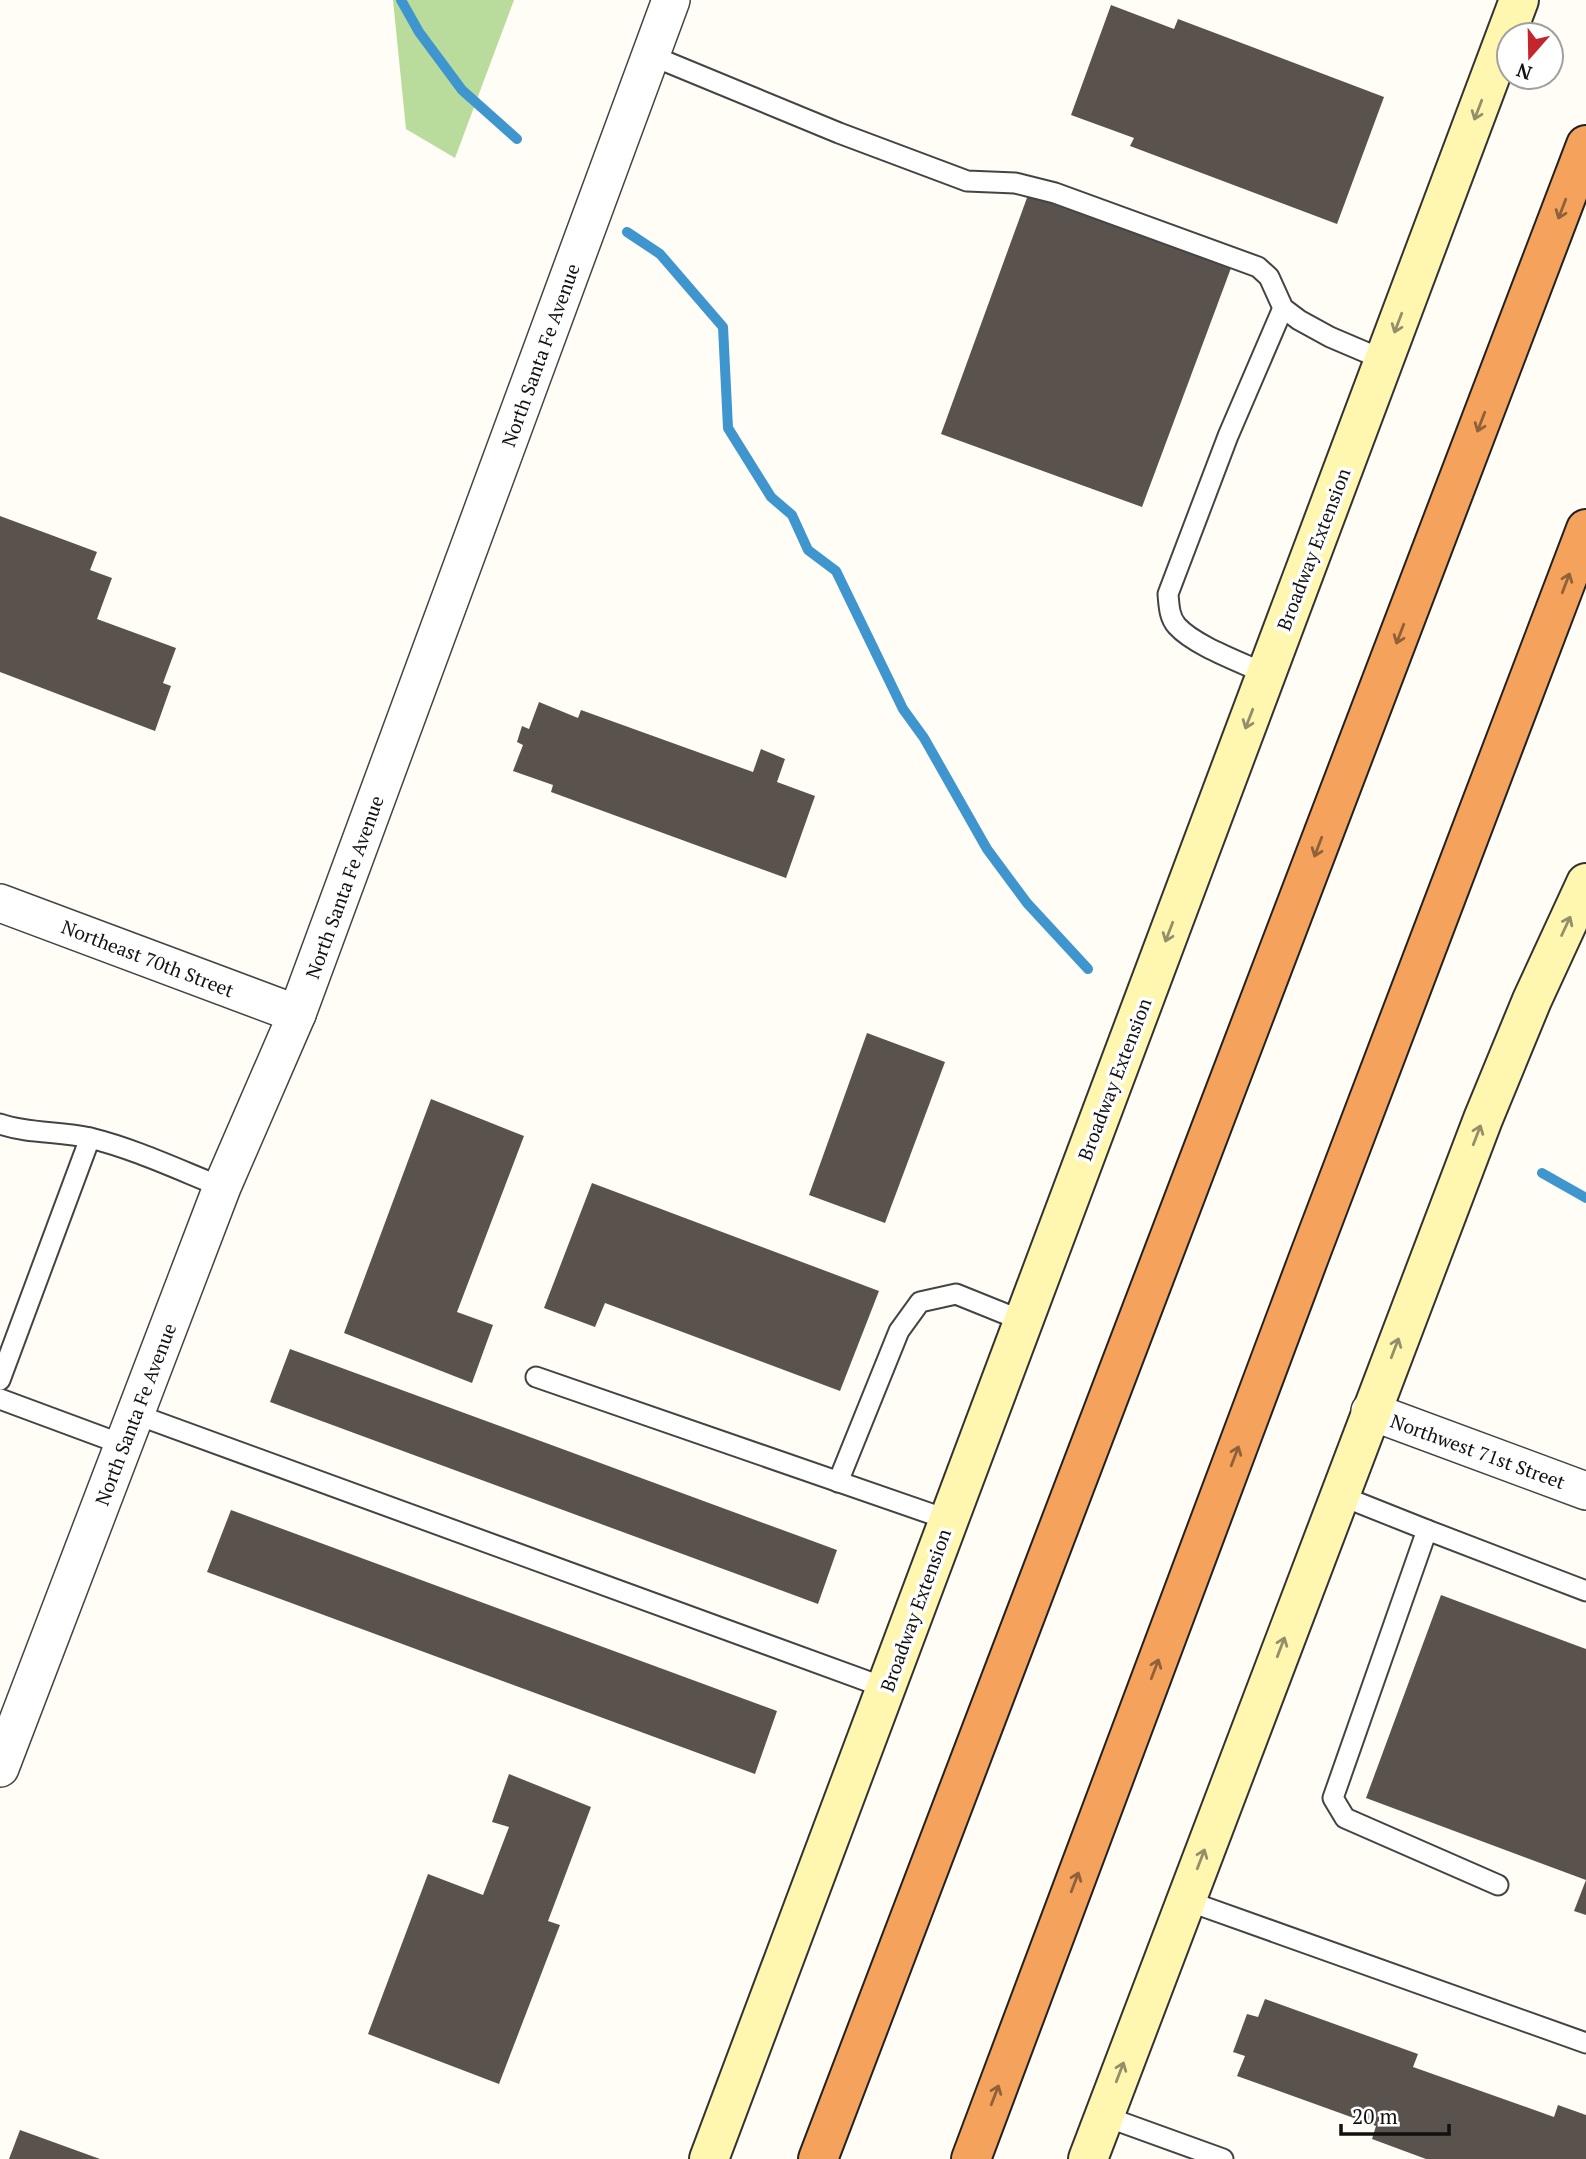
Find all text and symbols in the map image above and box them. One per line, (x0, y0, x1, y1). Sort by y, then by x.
north arrow (1495, 21, 1565, 91)
text: N (1512, 58, 1535, 87)
one-way arrow (1470, 98, 1483, 120)
one-way arrow (1554, 198, 1567, 220)
street label: North Santa Fe Avenue (495, 260, 585, 450)
one-way arrow (1390, 311, 1403, 333)
one-way arrow (1473, 410, 1486, 432)
street label: Broadway Extension (1271, 464, 1355, 634)
one-way arrow (1560, 573, 1573, 595)
one-way arrow (1392, 623, 1405, 645)
one-way arrow (1242, 708, 1254, 730)
street label: North Santa Fe Avenue (299, 792, 389, 982)
one-way arrow (1311, 835, 1324, 857)
street label: Northeast 70th Street (58, 914, 238, 1002)
one-way arrow (1560, 916, 1573, 937)
one-way arrow (1162, 921, 1175, 943)
street label: Broadway Extension (1072, 994, 1156, 1164)
one-way arrow (1471, 1125, 1484, 1147)
street label: North Santa Fe Avenue (89, 1319, 181, 1509)
one-way arrow (1389, 1337, 1402, 1359)
street label: Northwest 71st Street (1387, 1408, 1569, 1494)
one-way arrow (1229, 1446, 1242, 1467)
street label: Broadway Extension (874, 1525, 956, 1695)
one-way arrow (1276, 1636, 1289, 1658)
one-way arrow (1150, 1659, 1162, 1680)
one-way arrow (1196, 1849, 1208, 1871)
one-way arrow (1070, 1872, 1082, 1894)
one-way arrow (1115, 2062, 1128, 2084)
one-way arrow (990, 2085, 1003, 2107)
scale bar (1341, 2092, 1450, 2136)
text: 20 m (1352, 2102, 1398, 2130)

